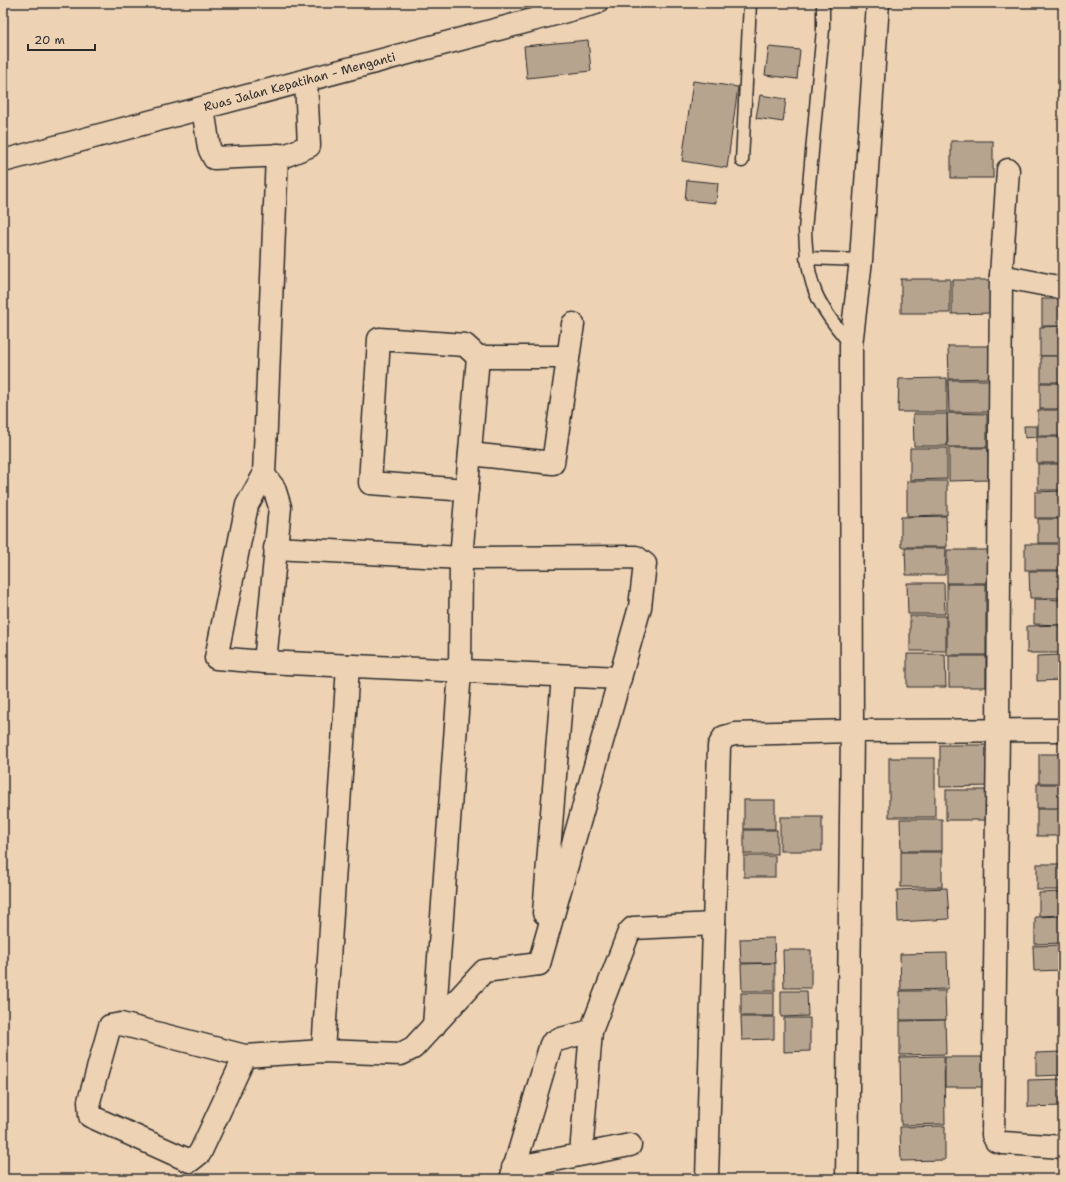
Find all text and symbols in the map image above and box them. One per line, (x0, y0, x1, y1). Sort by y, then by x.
scale bar (28, 26, 95, 52)
text: 20 m (34, 32, 65, 48)
street label: Ruas Jalan Kepatihan - Menganti (202, 49, 397, 115)

